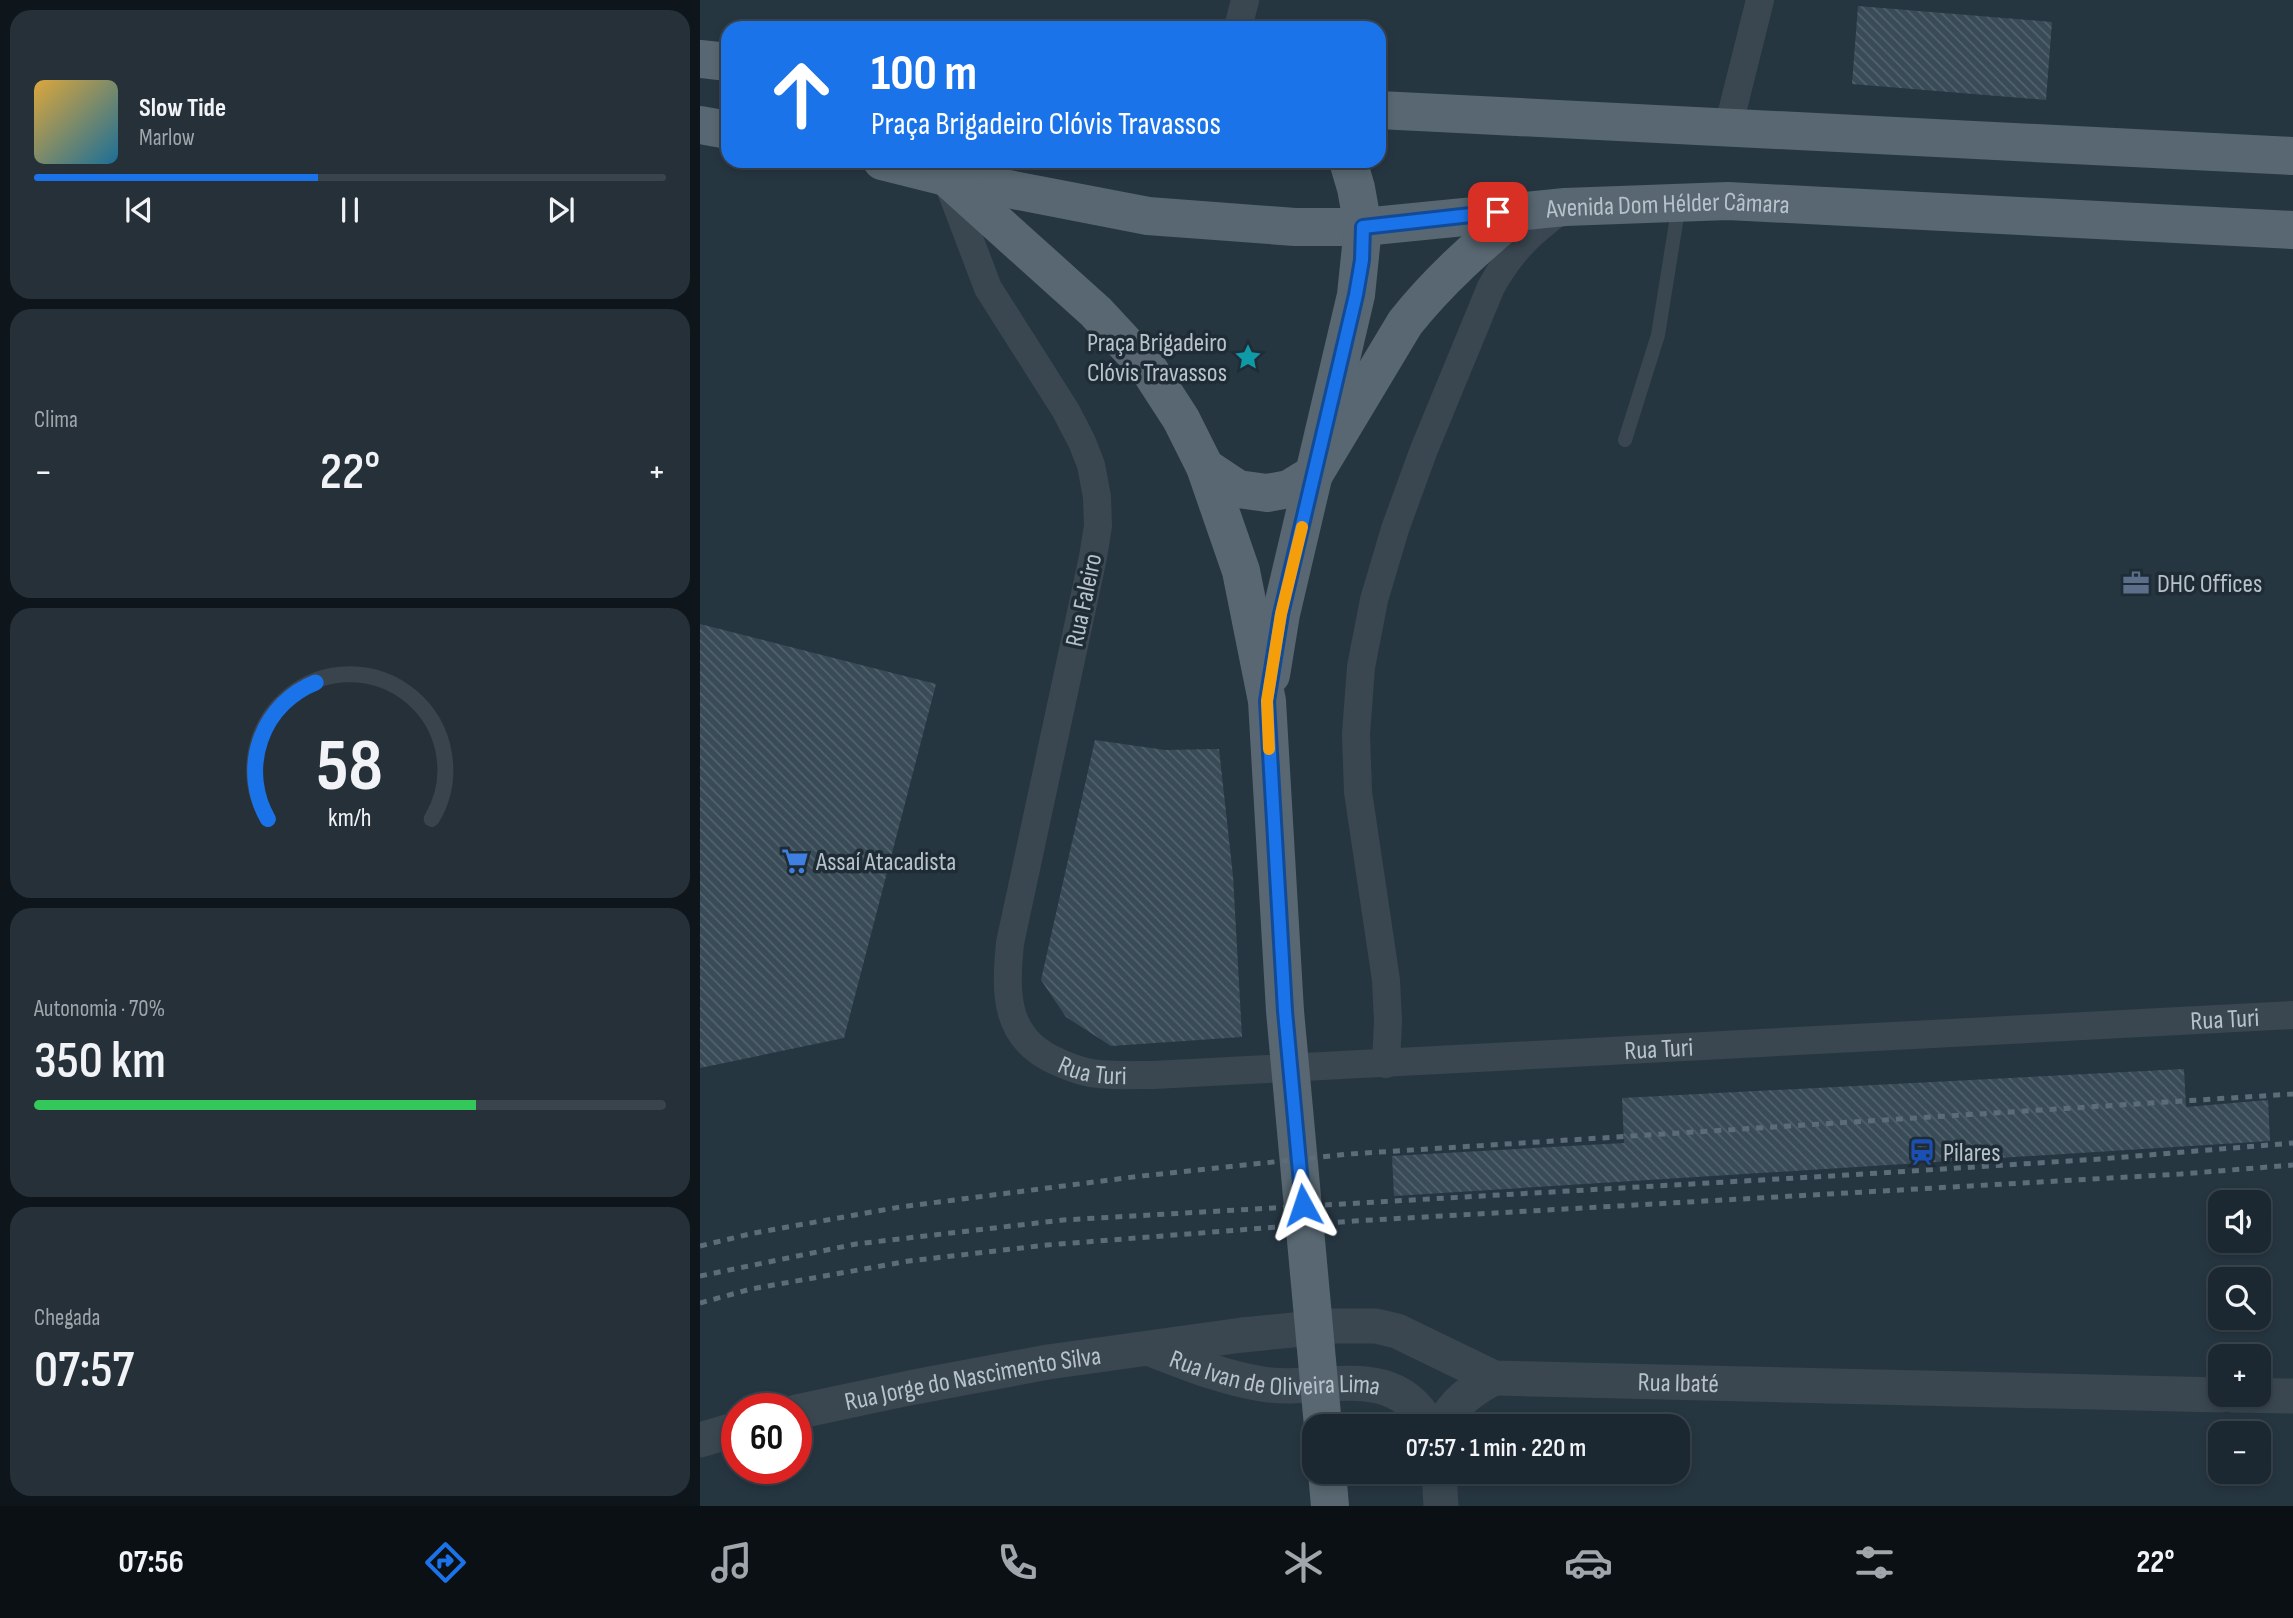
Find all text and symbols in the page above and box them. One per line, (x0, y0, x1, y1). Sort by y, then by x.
text: 100 m (871, 45, 977, 104)
icon: ahead (756, 49, 847, 140)
text: Slow Tide (139, 93, 226, 124)
text: Praça Brigadeiro Clóvis Travassos (871, 105, 1221, 144)
text: Marlow (139, 124, 195, 152)
pin (1468, 182, 1528, 242)
street label: Avenida Dom Hélder Câmara (1544, 187, 1790, 226)
icon: previous (120, 191, 158, 229)
icon: pause (331, 191, 369, 229)
icon: next (542, 191, 580, 229)
icon: arrive (1479, 193, 1517, 231)
place label: Praça Brigadeiro Clóvis Travassos (1087, 328, 1227, 389)
place icon: Praça Brigadeiro Clóvis Travassos (1233, 342, 1263, 372)
text: Clima (34, 406, 78, 434)
text: 22° (320, 441, 380, 504)
text: − (34, 450, 53, 495)
text: + (647, 450, 666, 495)
street label: Rua Faleiro (1059, 551, 1109, 650)
office icon: DHC Offices (2121, 568, 2151, 598)
place label: DHC Offices (2157, 569, 2262, 600)
text: 58 (317, 723, 383, 811)
text: km/h (328, 803, 372, 834)
supermarket icon: Assaí Atacadista (780, 846, 810, 876)
place label: Assaí Atacadista (815, 847, 956, 878)
text: Autonomia · 70% (34, 995, 165, 1023)
street label: Rua Turi (2190, 1003, 2260, 1037)
text: 350 km (34, 1030, 166, 1093)
street label: Rua Turi (1623, 1033, 1694, 1067)
street label: Rua Turi (1053, 1050, 1127, 1092)
station icon: Pilares (1907, 1137, 1937, 1167)
place label: Pilares (1943, 1138, 2001, 1169)
position arrow (1266, 1168, 1340, 1242)
map controls (2208, 1190, 2271, 1484)
button: sound (2208, 1190, 2271, 1253)
button: search (2208, 1267, 2271, 1330)
text: Chegada (34, 1304, 100, 1332)
text: 07:57 (34, 1339, 134, 1402)
street label: Rua Jorge do Nascimento Silva (842, 1341, 1103, 1418)
street label: Rua Ivan de Oliveira Lima (1165, 1344, 1383, 1403)
button: + (2208, 1344, 2271, 1407)
street label: Rua Ibaté (1637, 1367, 1719, 1400)
speed limit sign: 60 (721, 1393, 812, 1484)
button: − (2208, 1421, 2271, 1484)
text: 07:57 · 1 min · 220 m (1406, 1433, 1586, 1464)
icon: directions (421, 1538, 470, 1587)
icon: music (707, 1538, 756, 1587)
icon: phone (993, 1538, 1042, 1587)
icon: climate (1279, 1538, 1328, 1587)
icon: car (1564, 1538, 1613, 1587)
icon: filters (1850, 1538, 1899, 1587)
text: 07:56 (118, 1543, 184, 1582)
text: 22° (2136, 1543, 2174, 1582)

